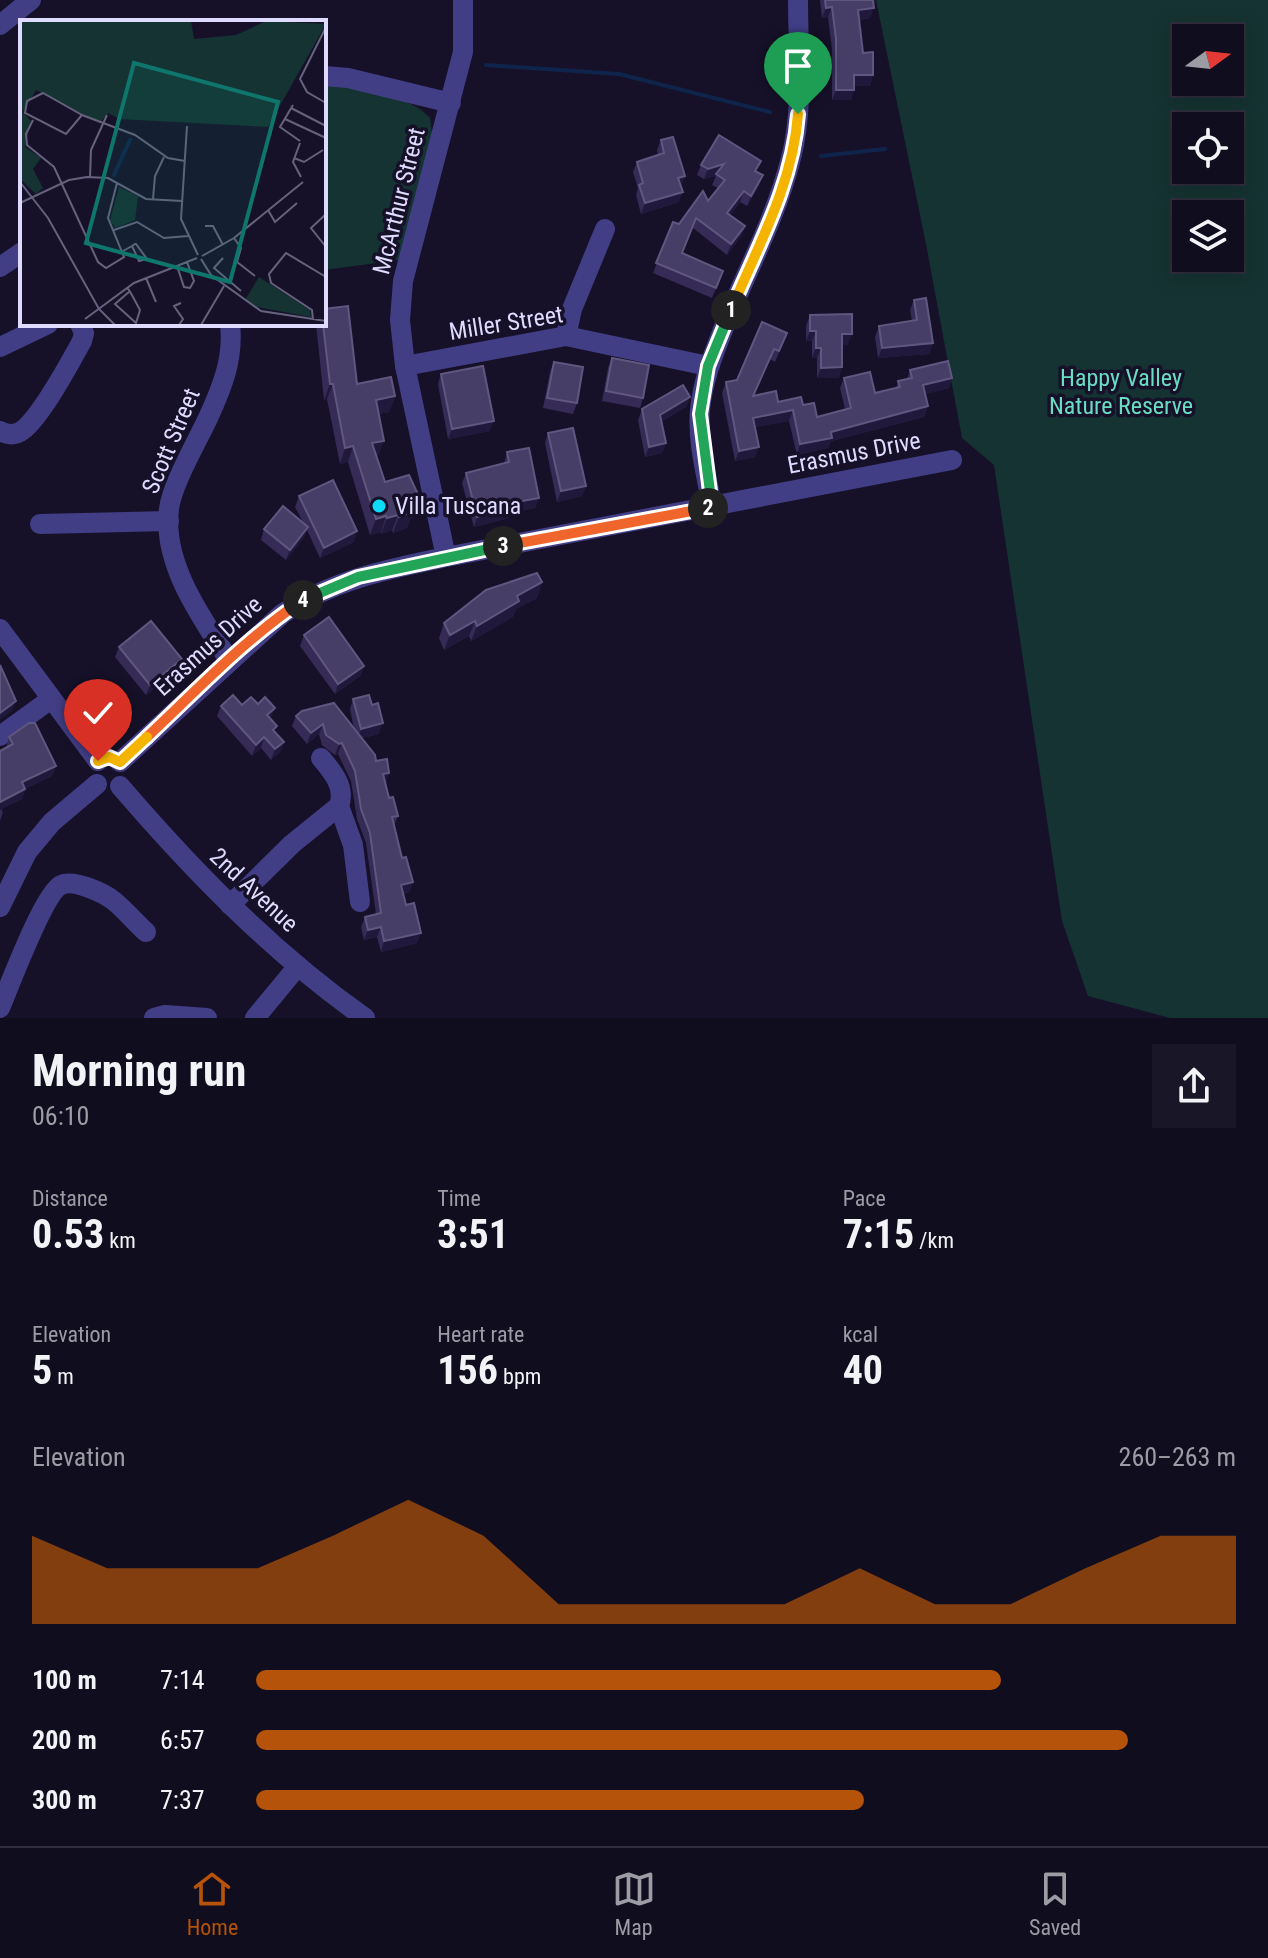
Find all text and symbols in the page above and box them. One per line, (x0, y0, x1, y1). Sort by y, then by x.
inset map (20, 20, 326, 326)
north arrow (1172, 24, 1244, 96)
map controls (1172, 24, 1244, 272)
pin (764, 32, 832, 114)
icon: arrive (776, 44, 820, 88)
button: locate (1172, 112, 1244, 184)
street label: McArthur Street (367, 125, 431, 277)
button: layers (1172, 200, 1244, 272)
pin: 1 (711, 290, 751, 330)
text: 1 (725, 297, 737, 322)
street label: Miller Street (447, 300, 565, 346)
park label: Happy Valley Nature Reserve (1049, 364, 1193, 420)
street label: Scott Street (136, 384, 206, 498)
street label: Erasmus Drive (785, 426, 923, 480)
pin: 2 (688, 488, 728, 528)
place label: Villa Tuscana (395, 492, 521, 520)
text: 2 (702, 495, 714, 520)
marker: Villa Tuscana (370, 497, 388, 515)
pin: 3 (483, 526, 523, 566)
text: 3 (497, 533, 509, 558)
pin: 4 (283, 580, 323, 620)
text: 4 (297, 587, 309, 612)
street label: Erasmus Drive (148, 590, 268, 702)
pin (64, 679, 132, 761)
icon: check (76, 691, 120, 735)
street label: 2nd Avenue (204, 842, 304, 938)
button: share (1152, 1044, 1236, 1128)
text: Morning run (32, 1045, 246, 1097)
text: 06:10 (32, 1101, 89, 1131)
text: Distance (32, 1186, 108, 1211)
text: Time (437, 1186, 481, 1211)
text: Pace (843, 1186, 886, 1211)
text: 0.53 (32, 1211, 104, 1258)
text: 3:51 (437, 1211, 509, 1258)
text: 7:15 (843, 1211, 914, 1258)
text: km (104, 1228, 136, 1253)
text: /km (914, 1228, 954, 1253)
text: Elevation (32, 1322, 111, 1347)
text: Heart rate (437, 1322, 524, 1347)
text: kcal (843, 1322, 878, 1347)
text: 5 (32, 1347, 52, 1394)
text: 156 (437, 1347, 498, 1394)
text: 40 (843, 1347, 883, 1394)
text: m (52, 1364, 74, 1389)
text: bpm (498, 1364, 541, 1389)
text: Elevation (32, 1442, 126, 1472)
text: 260–263 m (1119, 1442, 1236, 1472)
text: 100 m (32, 1665, 97, 1695)
text: 7:14 (160, 1665, 205, 1695)
text: 200 m (32, 1725, 97, 1755)
text: 6:57 (160, 1725, 205, 1755)
text: 300 m (32, 1785, 97, 1815)
text: 7:37 (160, 1785, 205, 1815)
tab: Home (187, 1867, 238, 1940)
tab: Map (612, 1867, 656, 1940)
tab: Saved (1029, 1867, 1081, 1940)

